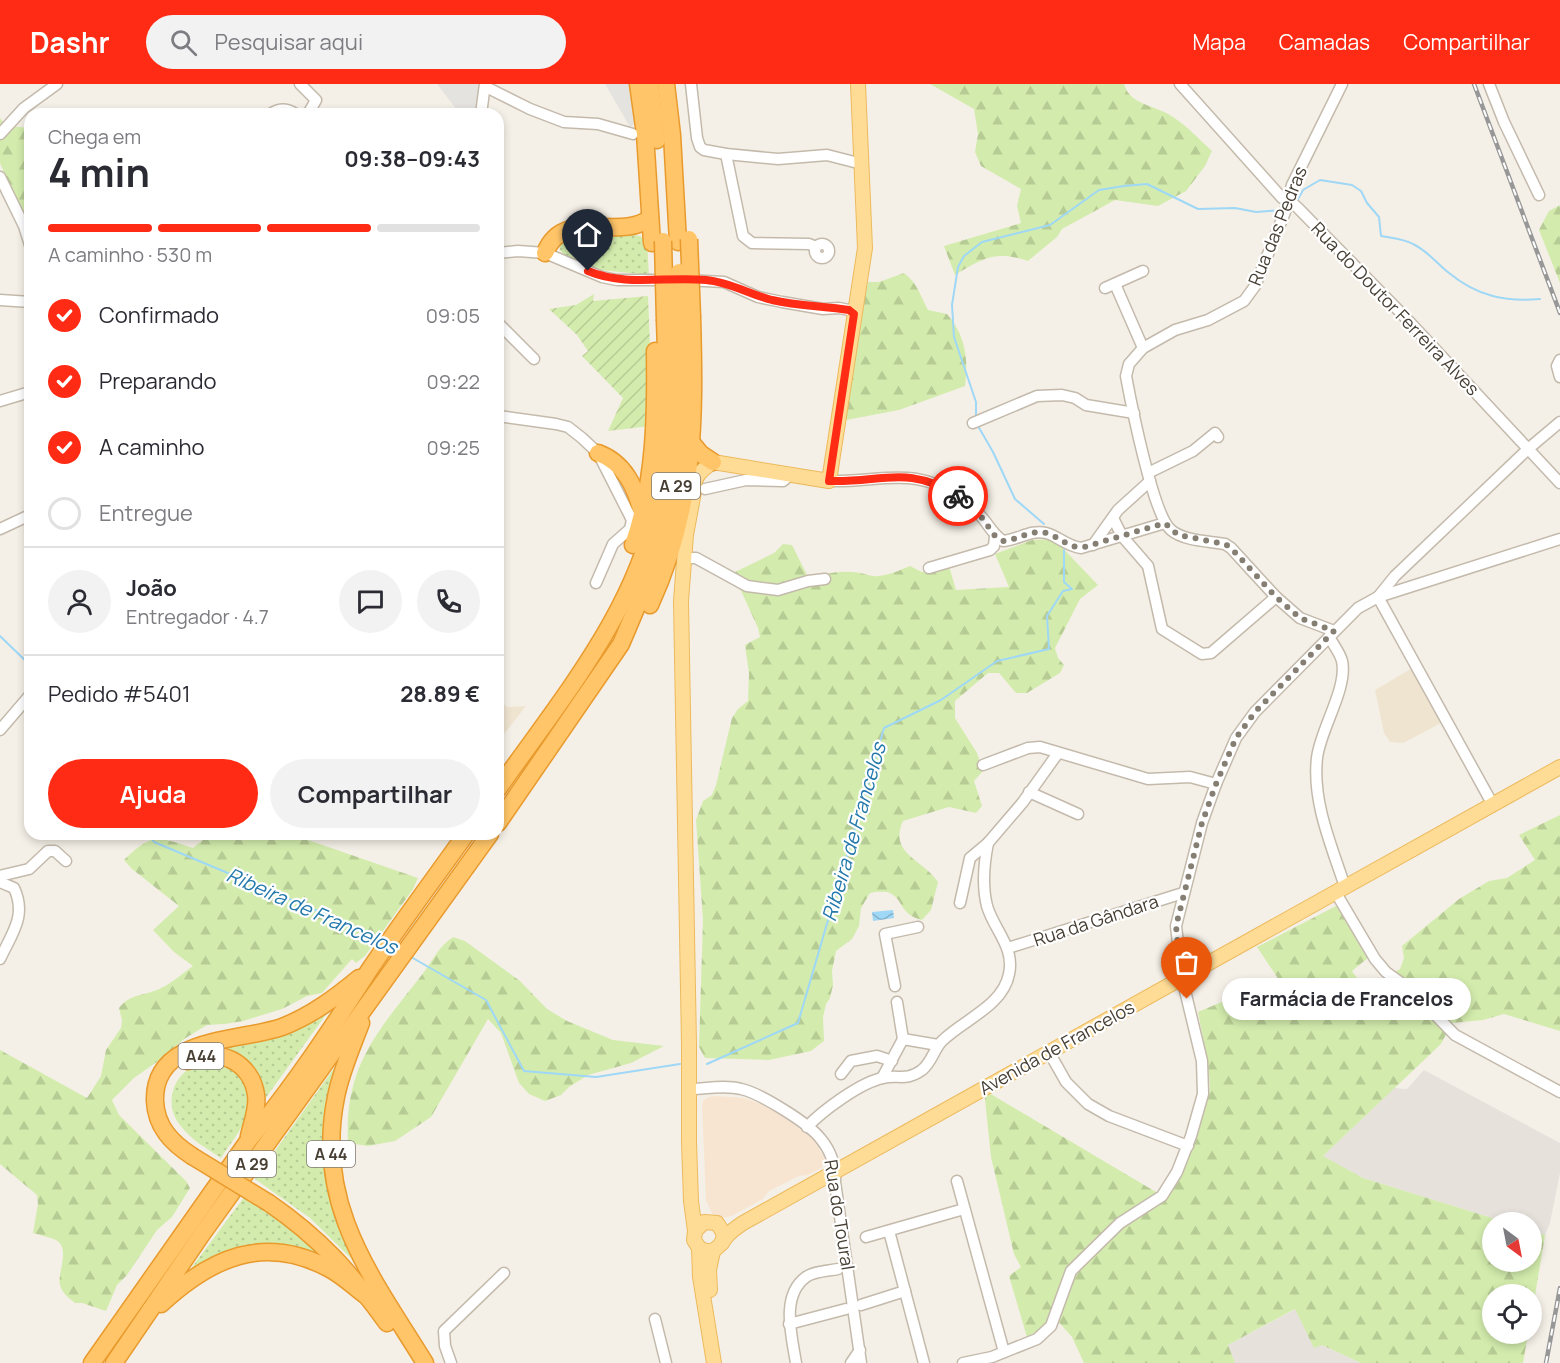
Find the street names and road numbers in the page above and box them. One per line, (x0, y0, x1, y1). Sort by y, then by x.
street label: Rua das Pedras (1242, 162, 1312, 289)
street label: Rua do Doutor Ferreira Alves (1306, 216, 1485, 400)
road number: A 29 (652, 473, 700, 499)
street label: Rua da Gândara (1030, 889, 1161, 952)
street label: Avenida de Francelos (975, 994, 1138, 1100)
road number: A44 (178, 1043, 224, 1069)
road number: A 44 (307, 1141, 355, 1167)
road number: A 29 (228, 1151, 276, 1177)
street label: Rua do Toural (819, 1158, 861, 1272)

